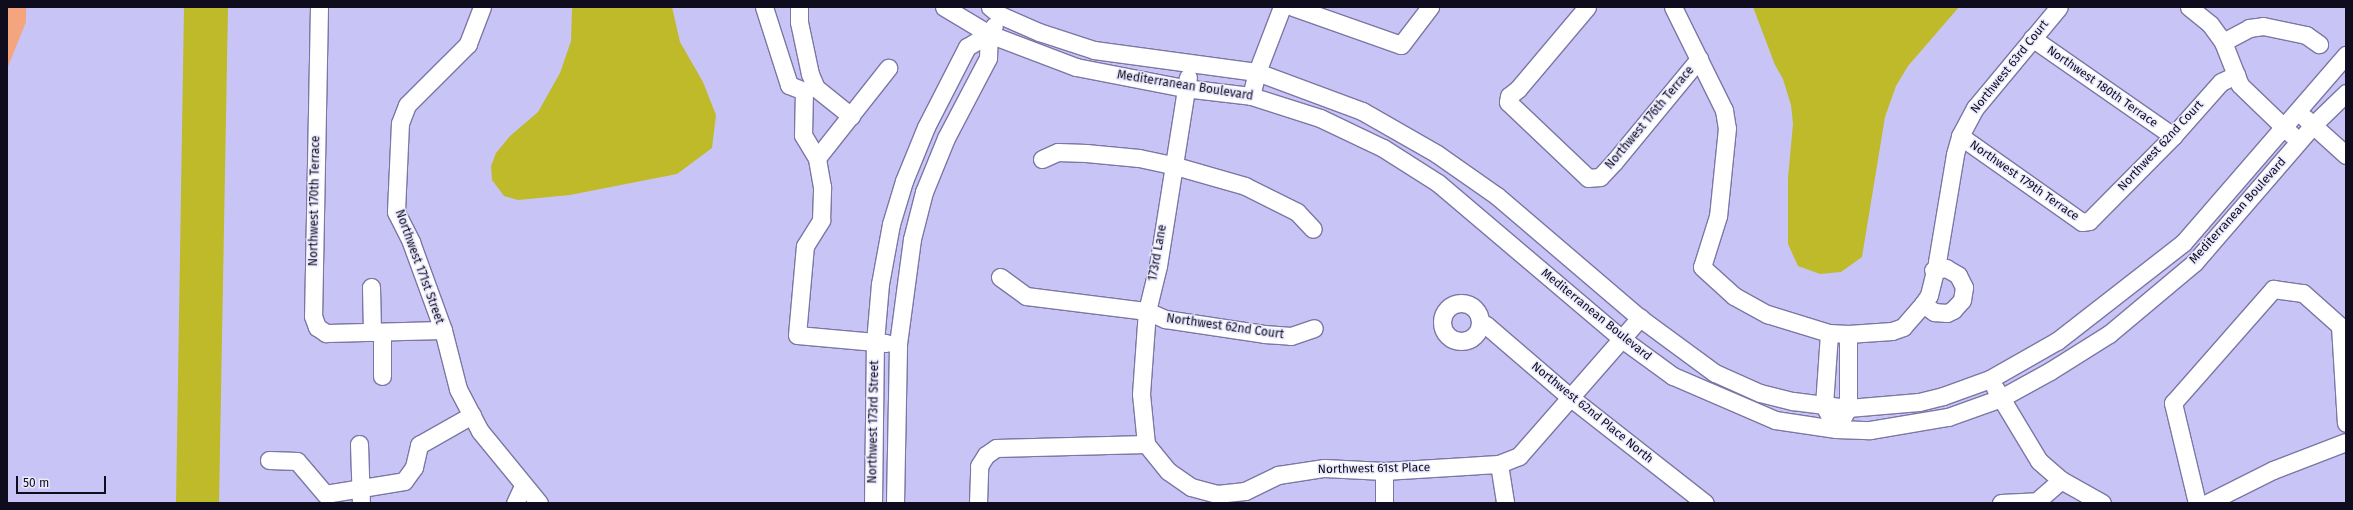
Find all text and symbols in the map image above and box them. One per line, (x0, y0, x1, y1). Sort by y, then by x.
street label: Northwest 63rd Court (1968, 17, 2052, 117)
street label: Northwest 180th Terrace (2044, 43, 2160, 131)
street label: Northwest 176th Terrace (1603, 64, 1697, 172)
street label: Mediterranean Boulevard (1116, 68, 1254, 104)
street label: Northwest 62nd Court (2115, 98, 2207, 194)
street label: Northwest 170th Terrace (307, 136, 323, 266)
street label: Northwest 179th Terrace (1967, 138, 2081, 224)
street label: Mediterranean Boulevard (2187, 155, 2289, 267)
street label: Northwest 171st Street (392, 208, 446, 326)
street label: 173rd Lane (1146, 224, 1170, 282)
street label: Mediterranean Boulevard (1538, 266, 1654, 364)
street label: Northwest 62nd Court (1165, 312, 1285, 342)
street label: Northwest 62nd Place North (1528, 359, 1656, 467)
street label: Northwest 173rd Street (866, 360, 882, 484)
street label: Northwest 61st Place (1318, 461, 1430, 477)
scale bar (18, 468, 108, 494)
text: 50 m (23, 476, 49, 490)

